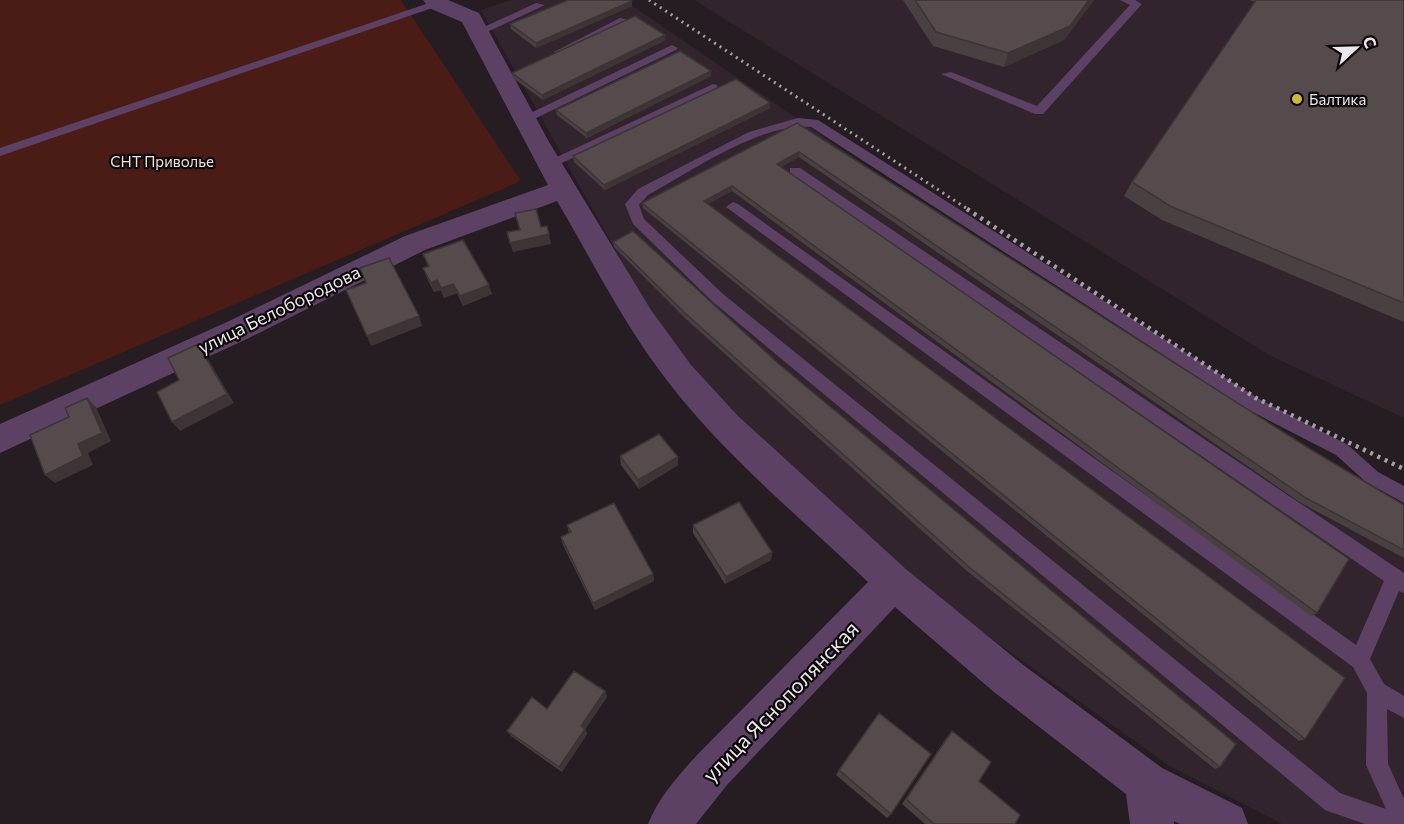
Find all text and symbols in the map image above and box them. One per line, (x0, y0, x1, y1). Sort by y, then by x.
north arrow (1326, 18, 1386, 78)
text: С (1360, 34, 1381, 51)
place label: Балтика (1309, 90, 1366, 108)
marker: Балтика (1290, 92, 1304, 106)
park label: СНТ Приволье (110, 152, 214, 170)
street label: улица Белобородова (194, 260, 364, 358)
street label: улица Яснополянская (697, 616, 863, 786)

